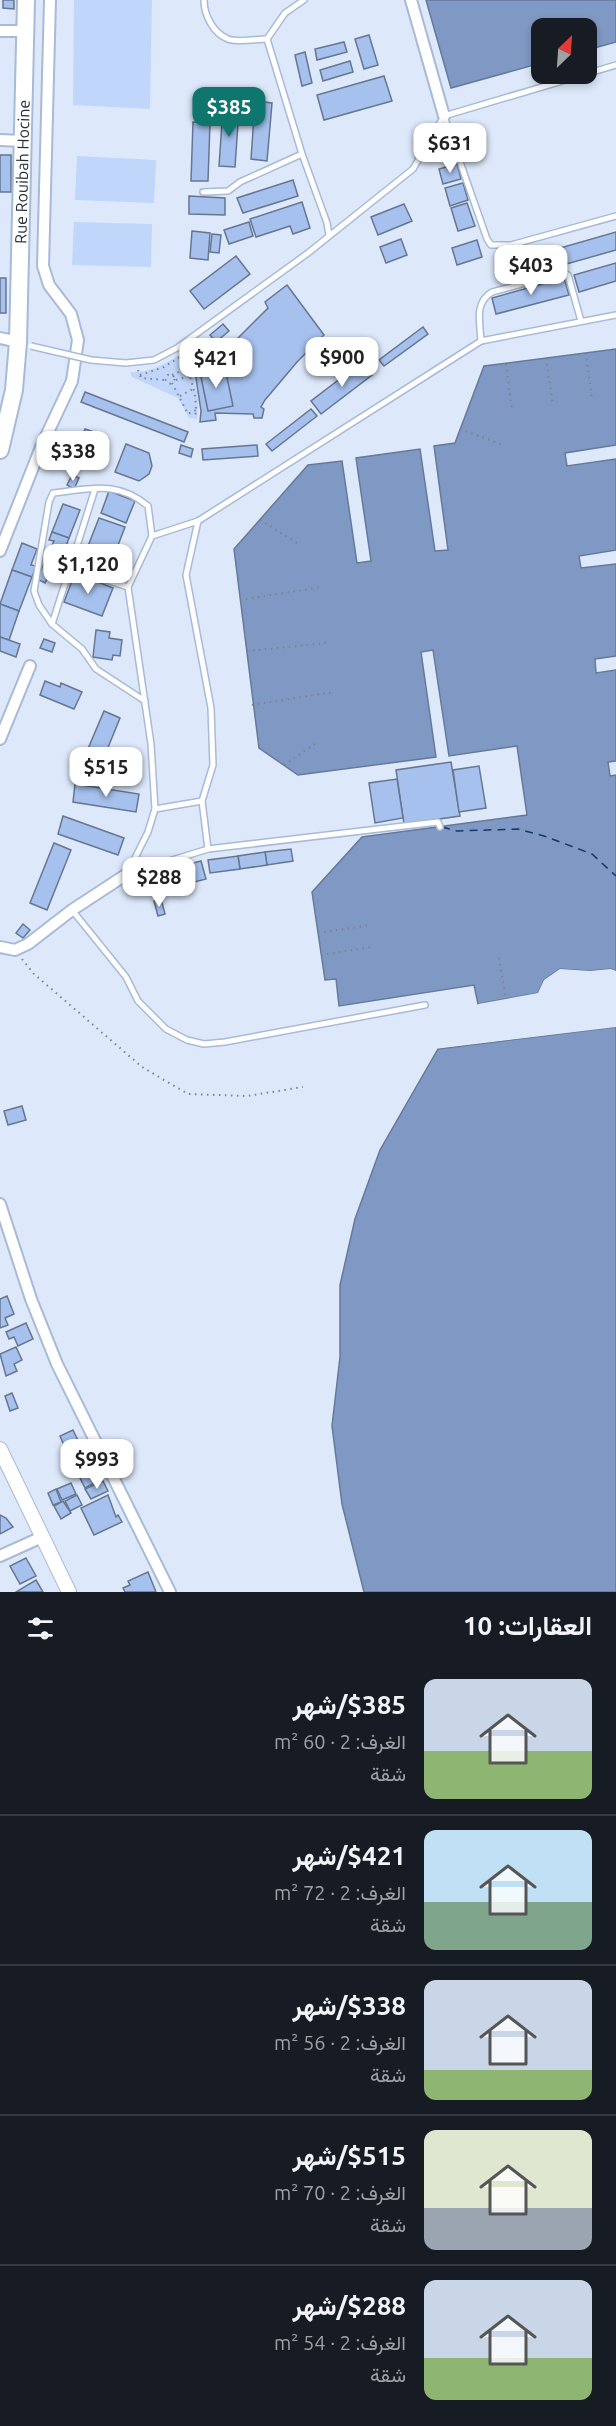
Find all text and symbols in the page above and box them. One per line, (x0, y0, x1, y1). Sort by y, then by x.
north arrow (531, 18, 597, 84)
map controls (531, 18, 597, 84)
pin: $385 (193, 87, 265, 138)
text: $385 (206, 95, 252, 118)
street label: Rue Rouibah Hocine (11, 100, 33, 244)
pin: $631 (414, 123, 486, 174)
text: $631 (427, 131, 473, 154)
pin: $403 (495, 245, 567, 296)
text: $403 (508, 253, 554, 276)
pin: $900 (306, 337, 378, 388)
pin: $421 (180, 338, 252, 389)
text: $900 (319, 345, 365, 368)
text: $421 (193, 346, 239, 369)
pin: $338 (37, 431, 109, 482)
text: $338 (50, 439, 96, 462)
pin: $1,120 (39, 544, 137, 595)
text: $1,120 (57, 552, 119, 575)
pin: $515 (70, 747, 142, 798)
text: $515 (83, 755, 129, 778)
pin: $288 (123, 857, 195, 908)
text: $288 (136, 865, 182, 888)
pin: $993 (61, 1439, 133, 1490)
text: $993 (74, 1447, 120, 1470)
text: العقارات: 10 (463, 1611, 592, 1640)
icon: filters (24, 1612, 57, 1645)
text: $385/شهر (292, 1690, 406, 1719)
icon: home (472, 1703, 544, 1775)
text: الغرف: 2 · 60 m² (274, 1730, 406, 1753)
text: شقة (370, 1762, 406, 1785)
text: $421/شهر (292, 1841, 406, 1870)
icon: home (472, 1854, 544, 1926)
text: الغرف: 2 · 72 m² (274, 1881, 406, 1904)
text: شقة (370, 1913, 406, 1936)
text: $338/شهر (292, 1991, 406, 2020)
icon: home (472, 2004, 544, 2076)
text: الغرف: 2 · 56 m² (274, 2031, 406, 2054)
text: شقة (370, 2063, 406, 2086)
text: $515/شهر (292, 2141, 406, 2170)
icon: home (472, 2154, 544, 2226)
text: الغرف: 2 · 70 m² (274, 2181, 406, 2204)
text: شقة (370, 2213, 406, 2236)
text: $288/شهر (292, 2291, 406, 2320)
icon: home (472, 2304, 544, 2376)
text: الغرف: 2 · 54 m² (274, 2331, 406, 2354)
text: شقة (370, 2363, 406, 2386)

